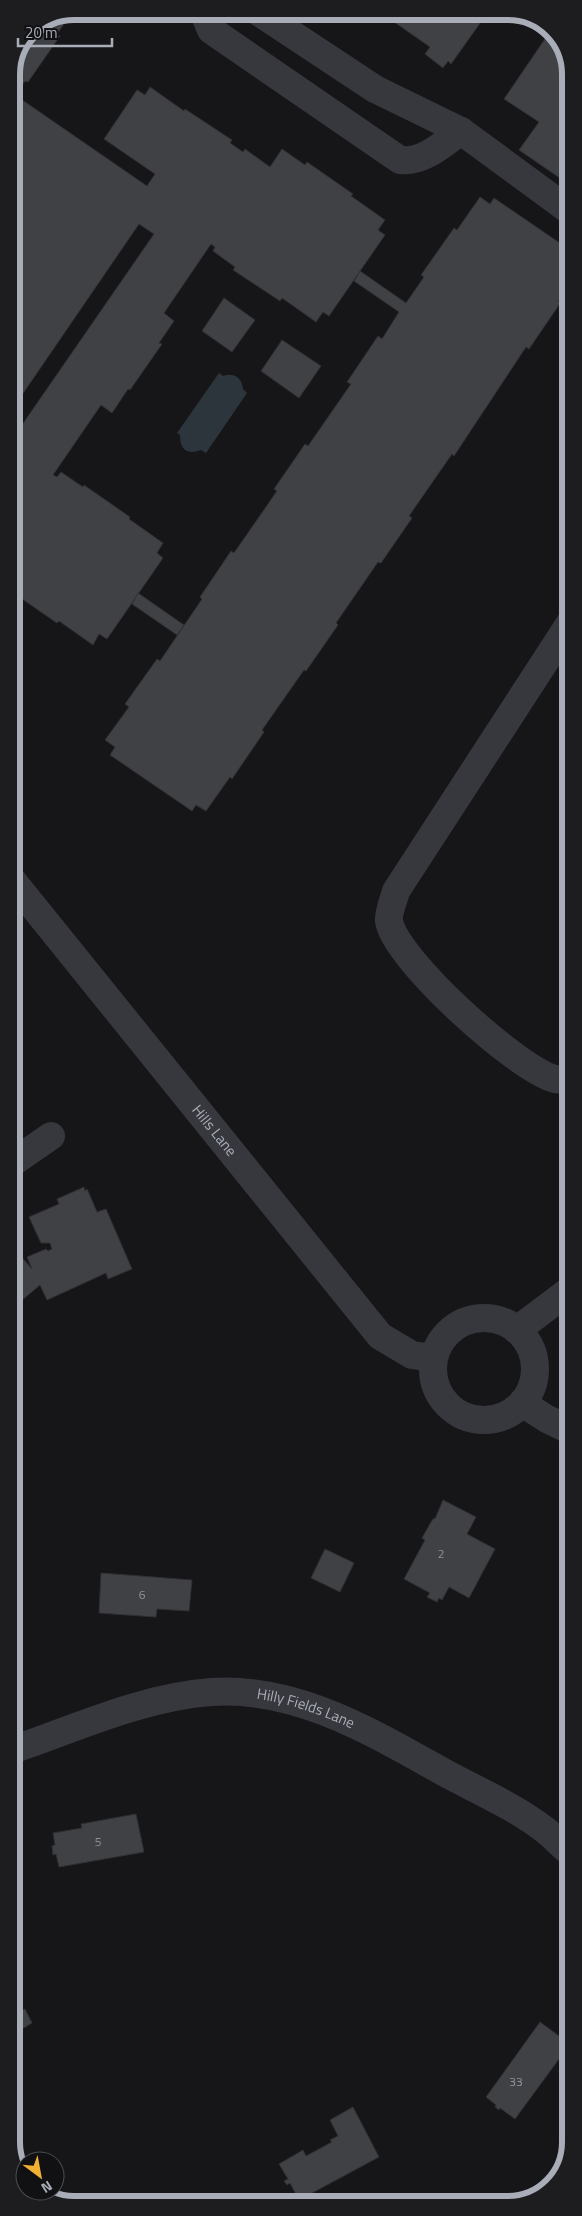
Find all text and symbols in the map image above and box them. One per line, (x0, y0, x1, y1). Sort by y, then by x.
scale bar (18, 15, 111, 47)
text: 20 m (25, 21, 58, 44)
street label: Hills Lane (187, 1099, 243, 1161)
house number: 2 (438, 1544, 444, 1563)
house number: 6 (139, 1585, 146, 1604)
street label: Hilly Fields Lane (255, 1682, 359, 1734)
house number: 5 (95, 1832, 102, 1851)
house number: 33 (509, 2072, 523, 2091)
north arrow (15, 2151, 65, 2201)
text: N (37, 2176, 57, 2199)

